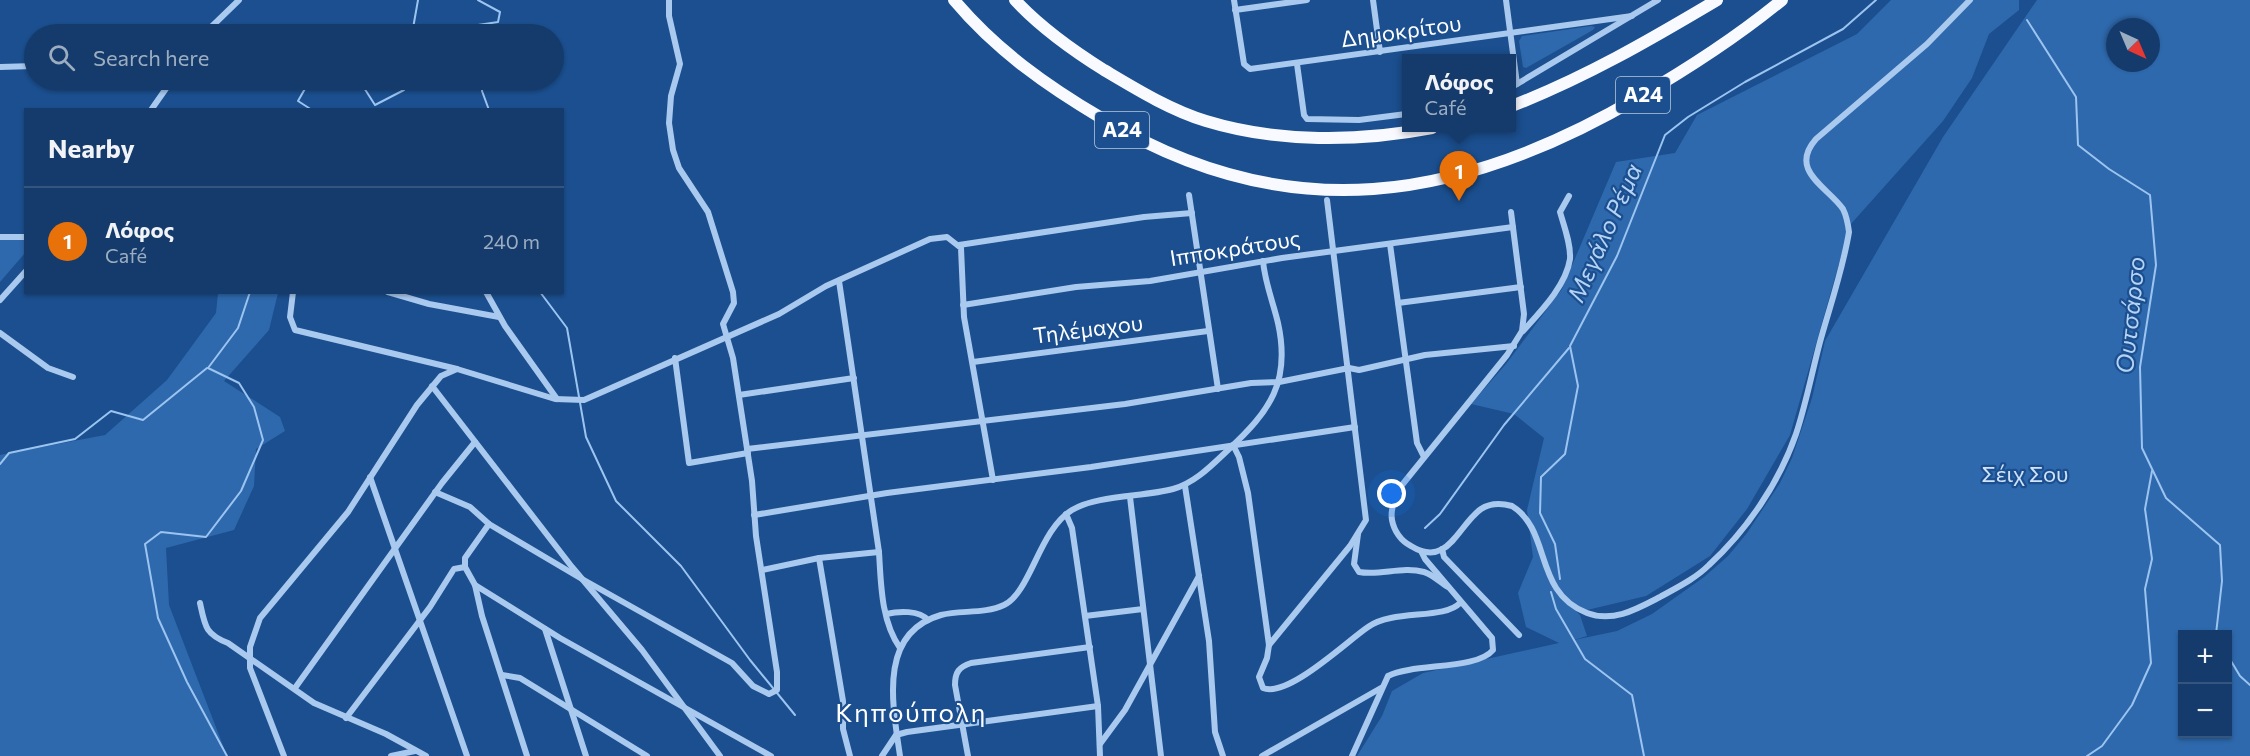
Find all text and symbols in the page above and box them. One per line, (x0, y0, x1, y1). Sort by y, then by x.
street label: Δημοκρίτου (1339, 9, 1463, 52)
north arrow (2106, 18, 2160, 72)
search box (24, 24, 564, 90)
icon: search (45, 41, 78, 74)
text: Search here (93, 44, 209, 71)
popup (1402, 54, 1516, 132)
text: Λόφος (1424, 68, 1494, 95)
road number: Α24 (1616, 77, 1670, 113)
text: Café (1424, 95, 1467, 119)
road number: Α24 (1095, 112, 1149, 148)
text: Nearby (48, 132, 135, 163)
pin: 1 (1440, 152, 1478, 201)
water label: Μεγάλο Ρέμα (1560, 158, 1647, 306)
text: Λόφος (105, 216, 174, 243)
street label: Ιπποκράτους (1168, 224, 1302, 271)
text: 1 (63, 229, 72, 253)
text: 240 m (483, 229, 540, 253)
text: Café (105, 243, 147, 267)
water label: Ουτσάρσο (2109, 255, 2150, 375)
street label: Τηλέμαχου (1032, 308, 1144, 349)
park label: Σέιχ Σου (1982, 460, 2068, 487)
your location (1377, 479, 1406, 508)
map controls (2178, 630, 2232, 738)
button: + (2178, 630, 2232, 684)
button: − (2178, 684, 2232, 738)
district label: Κηπούπολη (835, 696, 987, 727)

